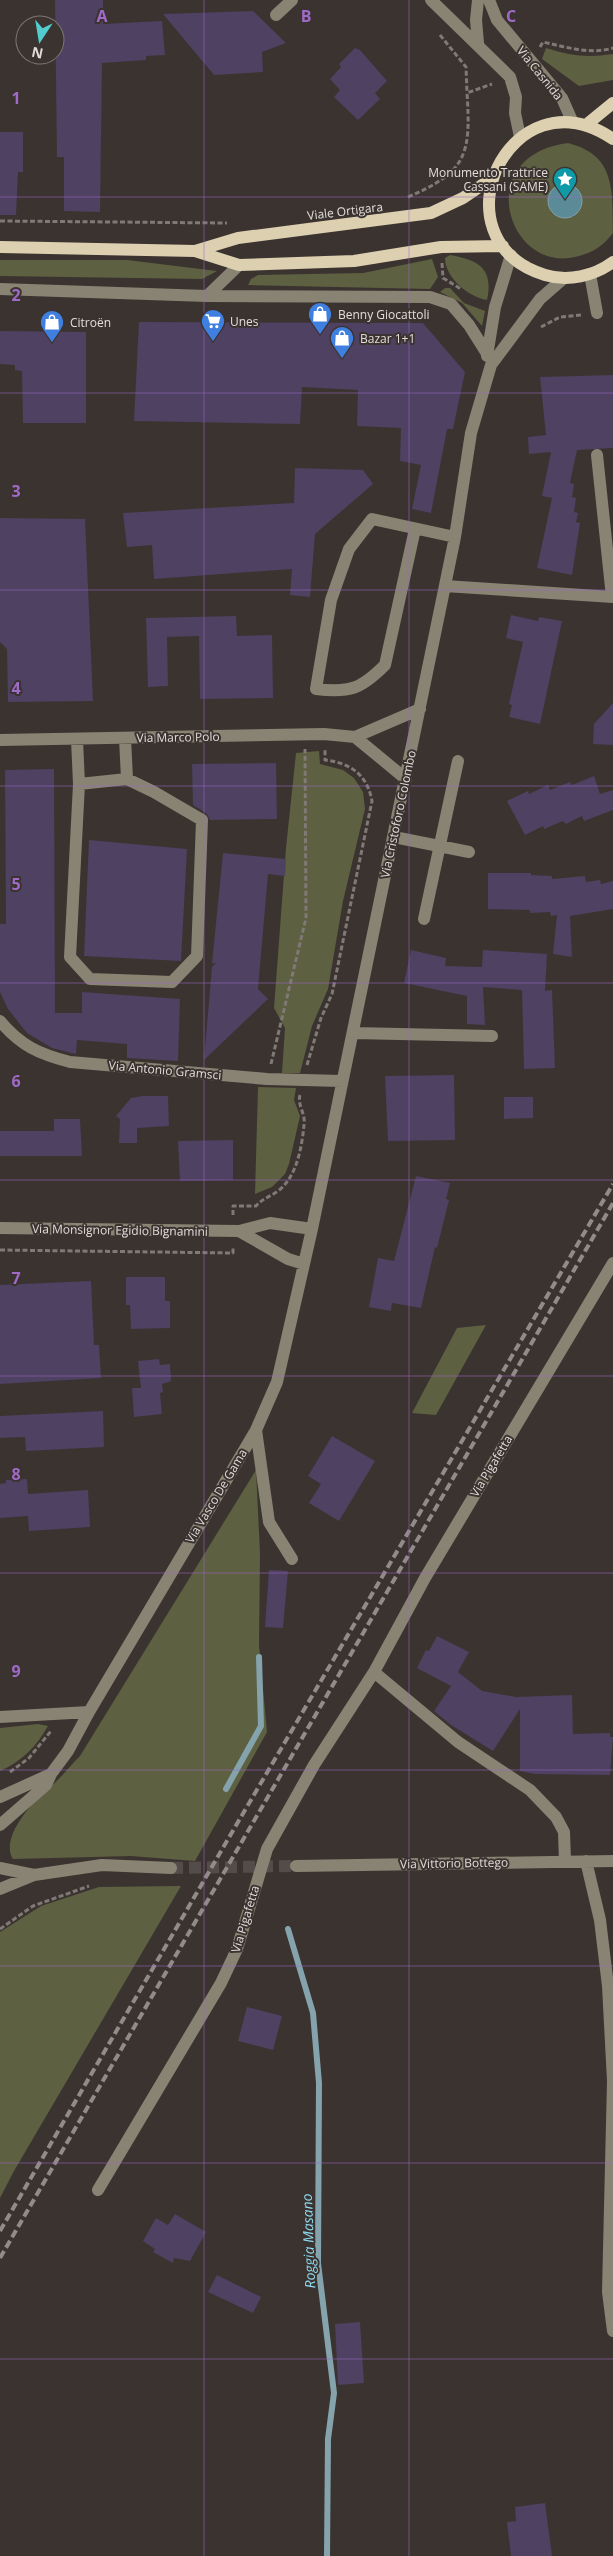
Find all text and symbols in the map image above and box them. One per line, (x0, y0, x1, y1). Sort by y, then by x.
text: A (96, 5, 108, 27)
text: B (301, 5, 311, 27)
text: C (506, 5, 516, 27)
north arrow (15, 15, 65, 65)
text: N (30, 43, 45, 64)
street label: Via Casnida (513, 43, 567, 103)
text: 1 (11, 87, 21, 109)
place label: Monumento Trattrice Cassani (SAME) (428, 164, 548, 195)
place icon: Monumento Trattrice Cassani (SAME) (552, 166, 578, 200)
street label: Viale Ortigara (306, 198, 384, 224)
text: 2 (11, 284, 21, 306)
shop icon: Benny Giocattoli (307, 301, 333, 335)
place label: Benny Giocattoli (338, 306, 430, 323)
supermarket icon: Unes (200, 308, 226, 342)
shop icon: Citroën (39, 309, 65, 343)
place label: Unes (230, 313, 259, 330)
place label: Citroën (70, 314, 111, 331)
shop icon: Bazar 1+1 (329, 325, 355, 359)
place label: Bazar 1+1 (360, 330, 415, 347)
text: 3 (11, 480, 21, 502)
text: 4 (11, 677, 21, 699)
street label: Via Marco Polo (136, 728, 220, 746)
street label: Via Cristoforo Colombo (376, 749, 420, 879)
text: 5 (11, 873, 21, 895)
street label: Via Antonio Gramsci (108, 1057, 222, 1083)
text: 6 (11, 1070, 21, 1092)
street label: Via Monsignor Egidio Bignamini (32, 1220, 208, 1240)
text: 7 (11, 1267, 21, 1289)
street label: Via Pigafetta (466, 1432, 516, 1500)
street label: Via Vasco De Gama (181, 1446, 251, 1546)
text: 8 (11, 1463, 21, 1485)
text: 9 (11, 1660, 21, 1682)
street label: Via Vittorio Bottego (400, 1854, 508, 1872)
street label: Via Pigafetta (227, 1883, 263, 1955)
water label: Roggia Masano (297, 2193, 319, 2289)

